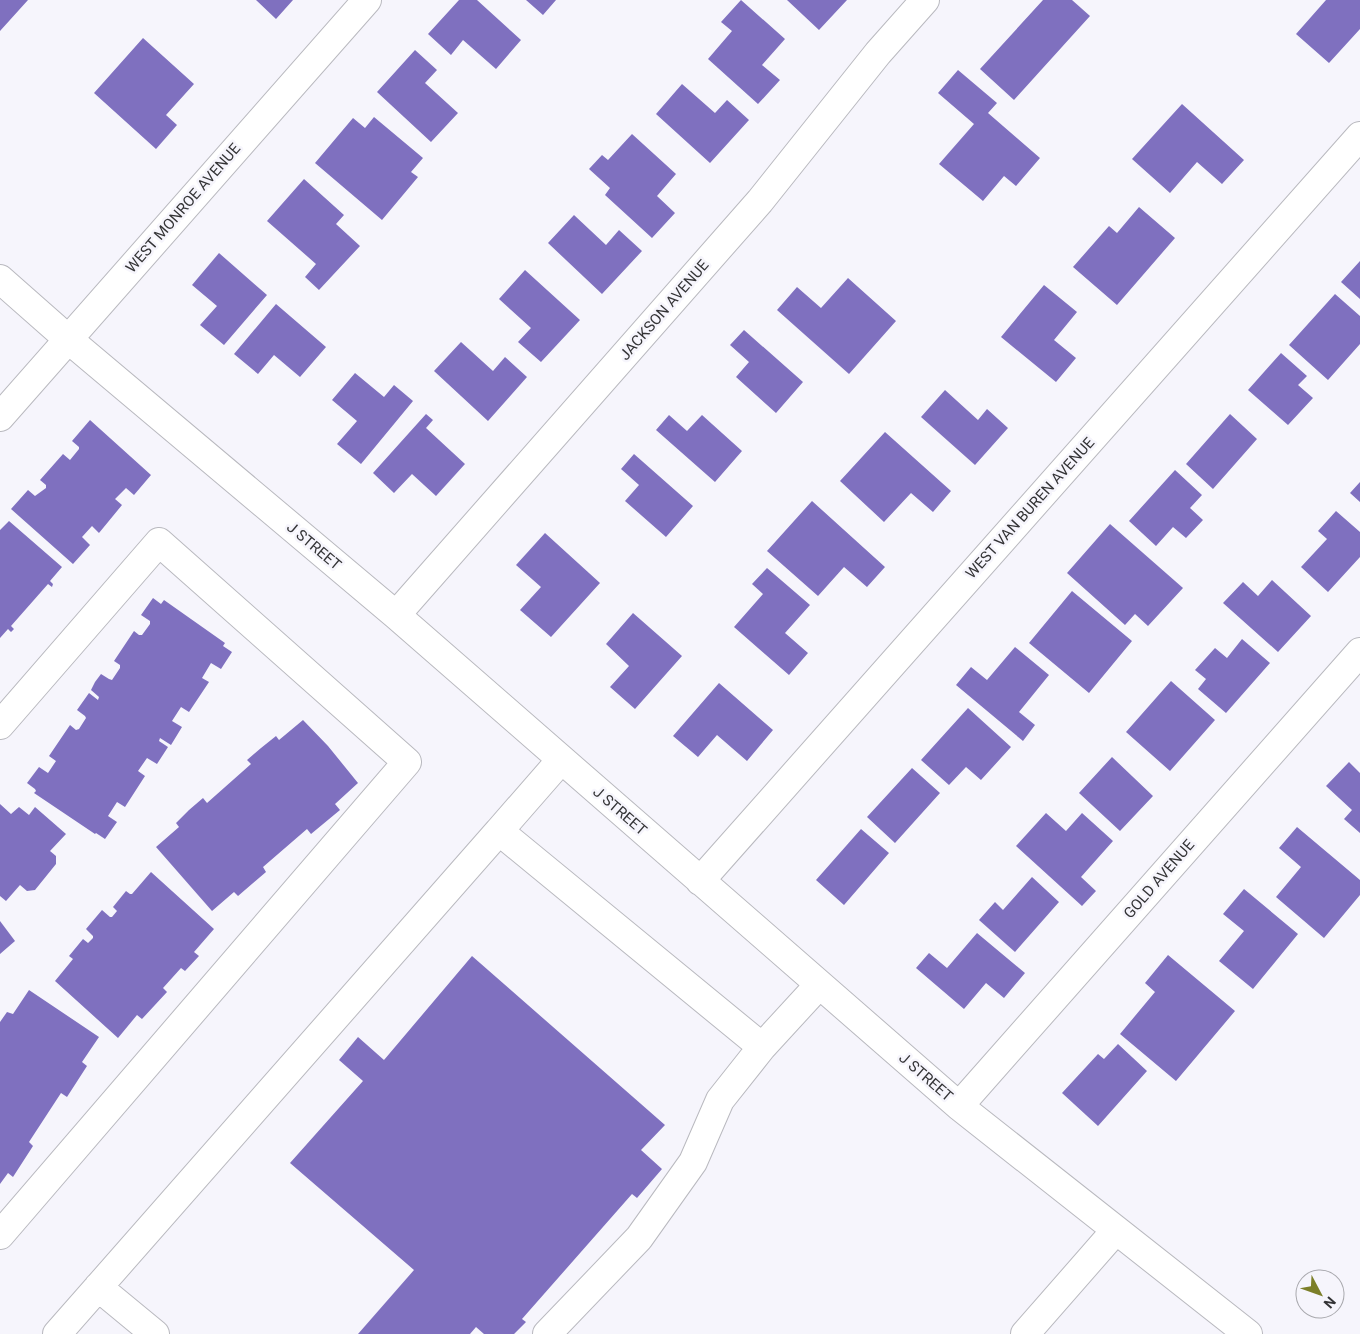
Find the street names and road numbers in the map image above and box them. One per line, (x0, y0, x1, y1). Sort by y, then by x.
street label: WEST MONROE AVENUE (122, 139, 244, 276)
street label: JACKSON AVENUE (616, 256, 713, 364)
street label: WEST VAN BUREN AVENUE (962, 433, 1098, 582)
street label: J STREET (283, 518, 345, 574)
street label: J STREET (589, 783, 651, 839)
street label: GOLD AVENUE (1120, 836, 1198, 922)
street label: J STREET (895, 1049, 957, 1105)

